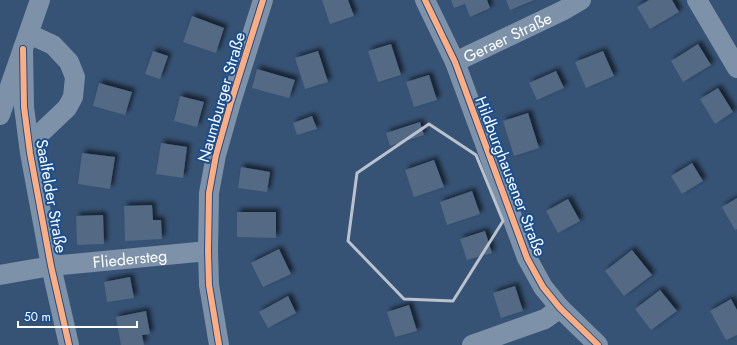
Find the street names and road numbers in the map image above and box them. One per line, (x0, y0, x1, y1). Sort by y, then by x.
street label: Geraer Straße (459, 7, 556, 68)
street label: Naumburger Straße (192, 29, 251, 165)
street label: Hildburghausener Straße (469, 93, 552, 259)
street label: Saalfelder Straße (30, 137, 73, 255)
street label: Fliedersteg (92, 244, 168, 274)

